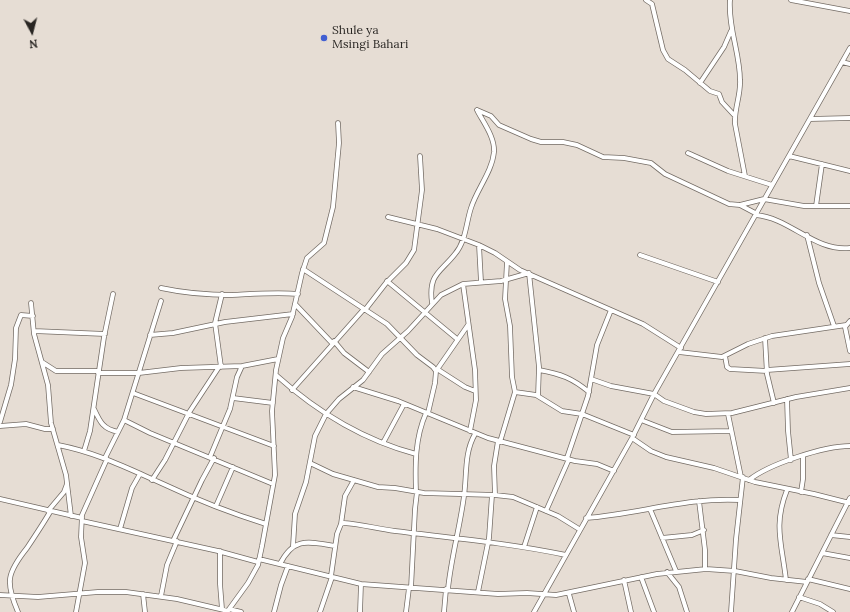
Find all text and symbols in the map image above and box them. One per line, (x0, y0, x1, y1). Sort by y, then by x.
north arrow (12, 12, 52, 52)
place label: Shule ya Msingi Bahari (332, 24, 408, 52)
marker: Shule ya Msingi Bahari (319, 33, 329, 43)
text: N (28, 36, 39, 51)

